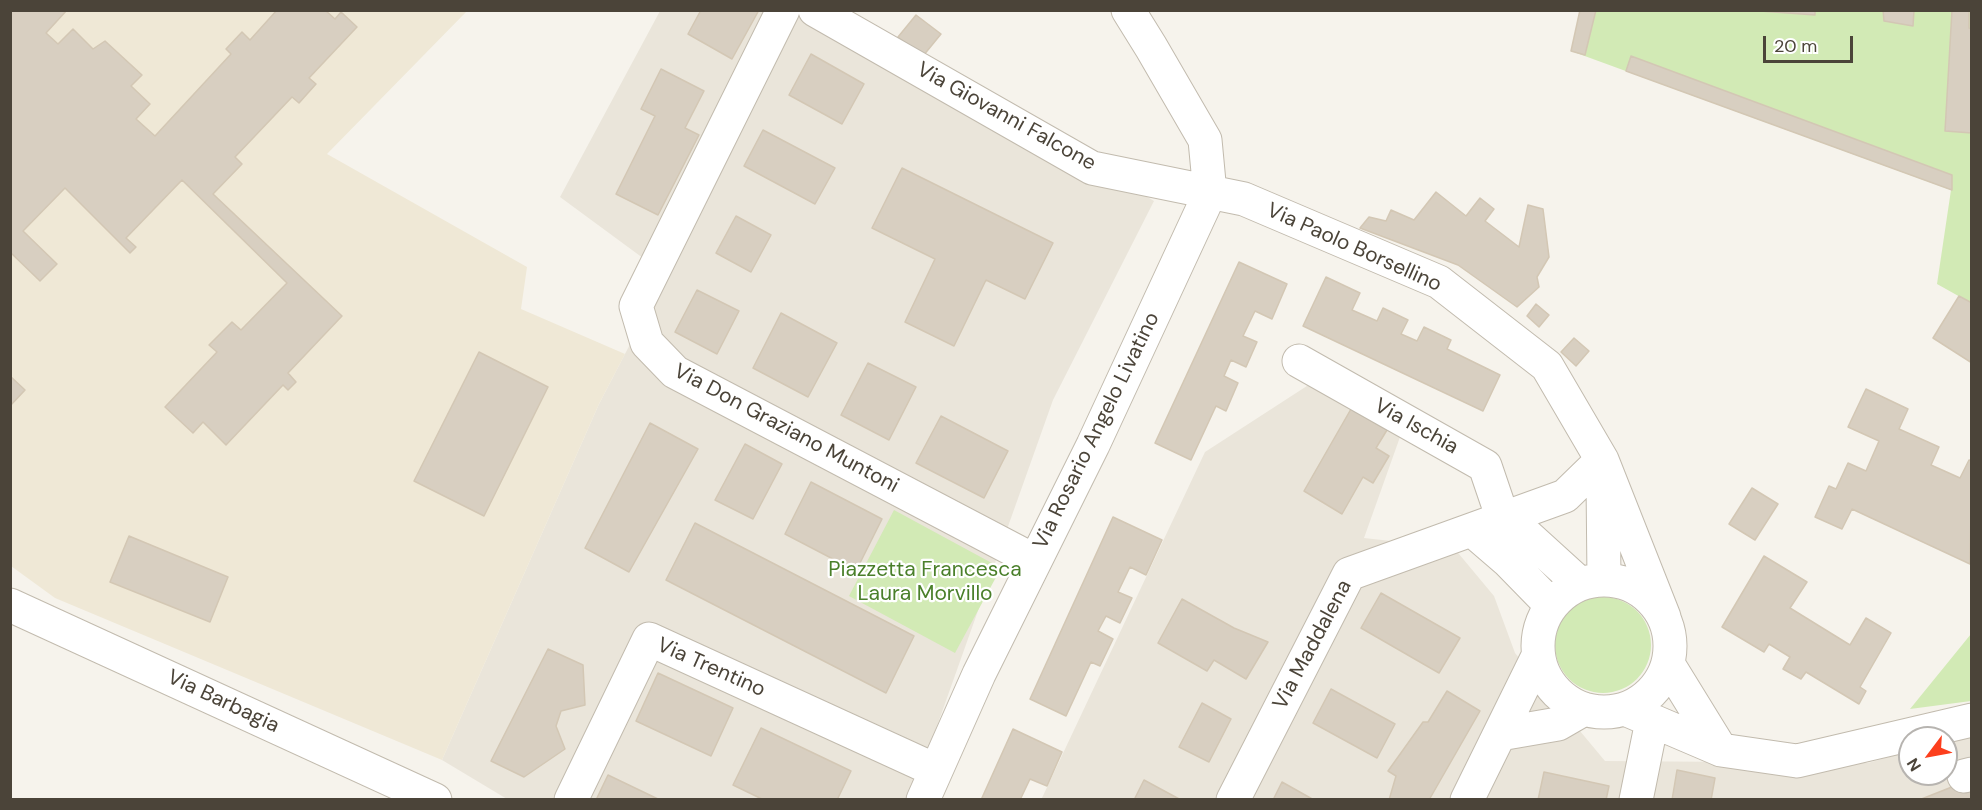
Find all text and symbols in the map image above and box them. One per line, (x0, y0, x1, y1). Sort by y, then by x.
scale bar (1766, 24, 1856, 62)
text: 20 m (1774, 34, 1817, 58)
street label: Via Giovanni Falcone (912, 57, 1100, 177)
street label: Via Paolo Borsellino (1263, 198, 1445, 298)
street label: Via Rosario Angelo Livatino (1029, 308, 1165, 554)
street label: Via Don Graziano Muntoni (669, 359, 903, 499)
street label: Via Ischia (1370, 394, 1462, 460)
park label: Piazzetta Francesca Laura Morvillo (828, 557, 1022, 607)
street label: Via Maddalena (1268, 576, 1358, 714)
street label: Via Trentino (653, 633, 769, 703)
street label: Via Barbagia (163, 665, 283, 739)
north arrow (1898, 726, 1958, 786)
text: N (1902, 754, 1926, 775)

